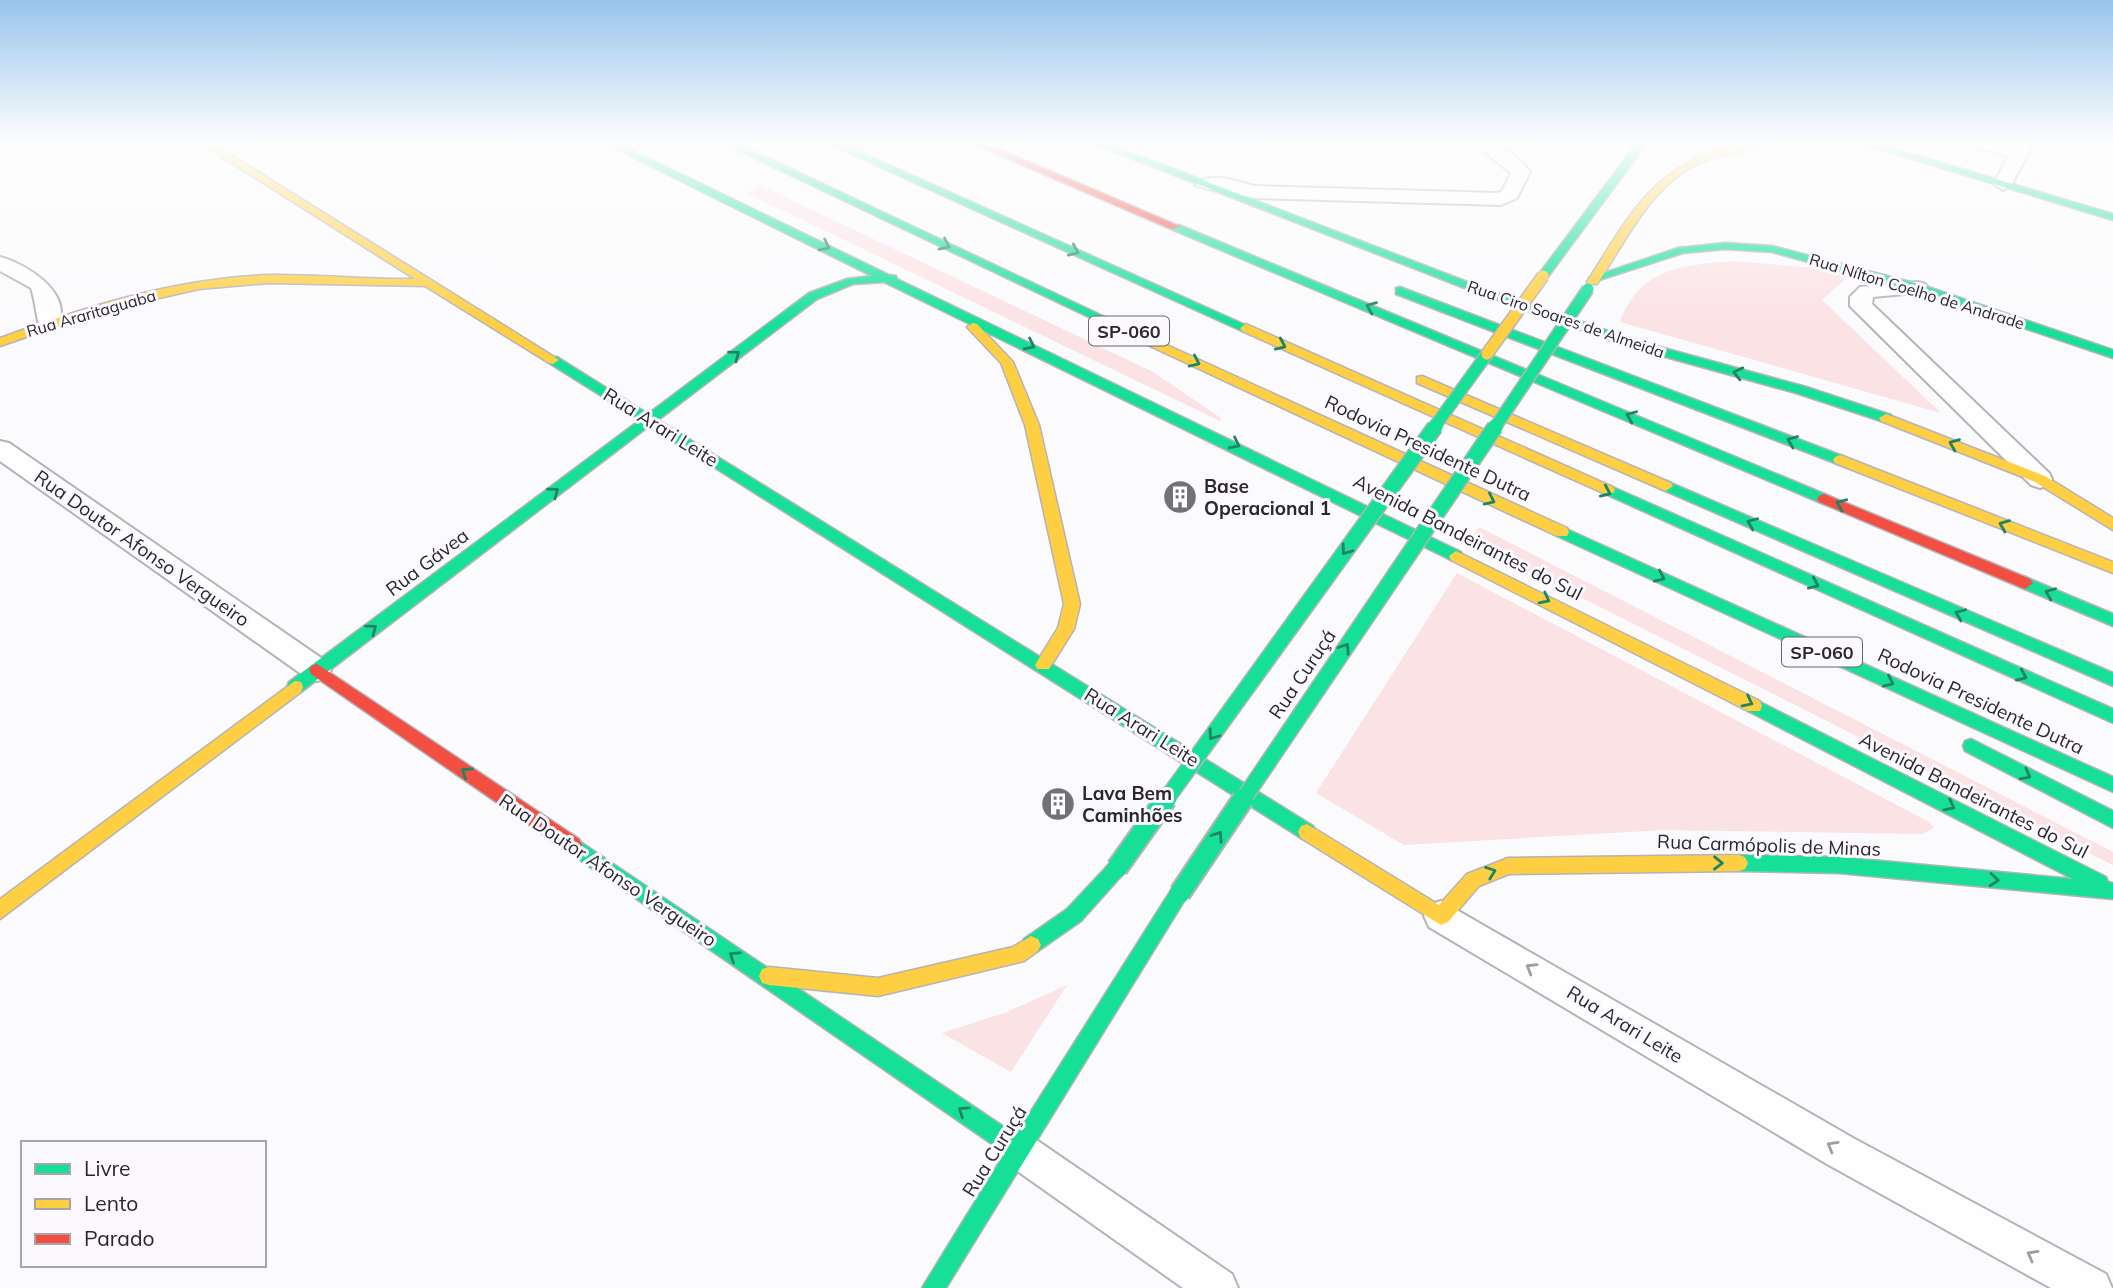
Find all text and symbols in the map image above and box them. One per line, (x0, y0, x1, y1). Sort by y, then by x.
one-way arrow (938, 237, 950, 251)
one-way arrow (818, 238, 830, 252)
one-way arrow (1066, 243, 1079, 257)
street label: Rua Nílton Coelho de Andrade (1807, 249, 2027, 333)
street label: Rua Ciro Soares de Almeida (1465, 276, 1667, 362)
street label: Rua Araritaguaba (24, 285, 158, 341)
one-way arrow (1365, 301, 1377, 315)
road number: SP-060 (1089, 316, 1169, 346)
one-way arrow (1023, 336, 1035, 350)
one-way arrow (1274, 337, 1286, 351)
one-way arrow (727, 351, 740, 363)
one-way arrow (1188, 354, 1200, 368)
one-way arrow (1732, 366, 1744, 381)
street label: Rua Arari Leite (599, 382, 723, 472)
street label: Rodovia Presidente Dutra (1321, 390, 1535, 506)
one-way arrow (1626, 410, 1638, 424)
one-way arrow (1228, 436, 1240, 450)
one-way arrow (1787, 436, 1799, 450)
one-way arrow (1949, 438, 1961, 452)
street label: Rua Doutor Afonso Vergueiro (30, 464, 254, 632)
street label: Avenida Bandeirantes do Sul (1349, 469, 1587, 605)
place label: Base Operacional 1 (1204, 474, 1331, 520)
building icon: Base Operacional 1 (1161, 478, 1199, 516)
one-way arrow (1599, 483, 1611, 497)
one-way arrow (546, 488, 558, 500)
one-way arrow (1483, 491, 1496, 505)
one-way arrow (1835, 499, 1847, 513)
one-way arrow (1747, 518, 1759, 532)
one-way arrow (1999, 519, 2011, 533)
street label: Rua Gávea (381, 523, 473, 601)
one-way arrow (1342, 542, 1354, 555)
one-way arrow (1653, 569, 1665, 583)
one-way arrow (1807, 576, 1819, 590)
one-way arrow (2045, 588, 2057, 602)
one-way arrow (1538, 591, 1550, 605)
one-way arrow (1955, 608, 1968, 622)
one-way arrow (364, 625, 377, 637)
street label: Rua Curuçá (1263, 625, 1341, 723)
road number: SP-060 (1782, 638, 1862, 666)
one-way arrow (1337, 642, 1350, 655)
street label: Rodovia Presidente Dutra (1874, 643, 2088, 759)
one-way arrow (2015, 668, 2027, 682)
one-way arrow (1882, 674, 1895, 688)
street label: Rua Arari Leite (1080, 682, 1204, 772)
one-way arrow (1741, 693, 1753, 707)
one-way arrow (1209, 727, 1221, 740)
street label: Avenida Bandeirantes do Sul (1855, 727, 2093, 863)
one-way arrow (2019, 767, 2031, 781)
one-way arrow (461, 768, 474, 780)
place label: Lava Bem Caminhões (1082, 781, 1183, 827)
building icon: Lava Bem Caminhões (1039, 785, 1077, 823)
street label: Rua Doutor Afonso Vergueiro (495, 788, 721, 952)
one-way arrow (1943, 798, 1955, 812)
street label: Rua Carmópolis de Minas (1657, 829, 1881, 861)
one-way arrow (1210, 831, 1222, 844)
one-way arrow (1713, 855, 1724, 870)
one-way arrow (1485, 866, 1497, 880)
one-way arrow (1988, 872, 1999, 887)
one-way arrow (729, 952, 742, 964)
one-way arrow (1525, 964, 1538, 977)
street label: Rua Arari Leite (1563, 980, 1687, 1068)
street label: Rua Curuçá (957, 1101, 1031, 1201)
one-way arrow (958, 1107, 971, 1120)
legend (21, 1141, 266, 1267)
one-way arrow (1827, 1141, 1840, 1154)
text: Livre (84, 1155, 131, 1181)
text: Lento (84, 1190, 138, 1216)
text: Parado (84, 1225, 154, 1251)
one-way arrow (2026, 1250, 2039, 1263)

